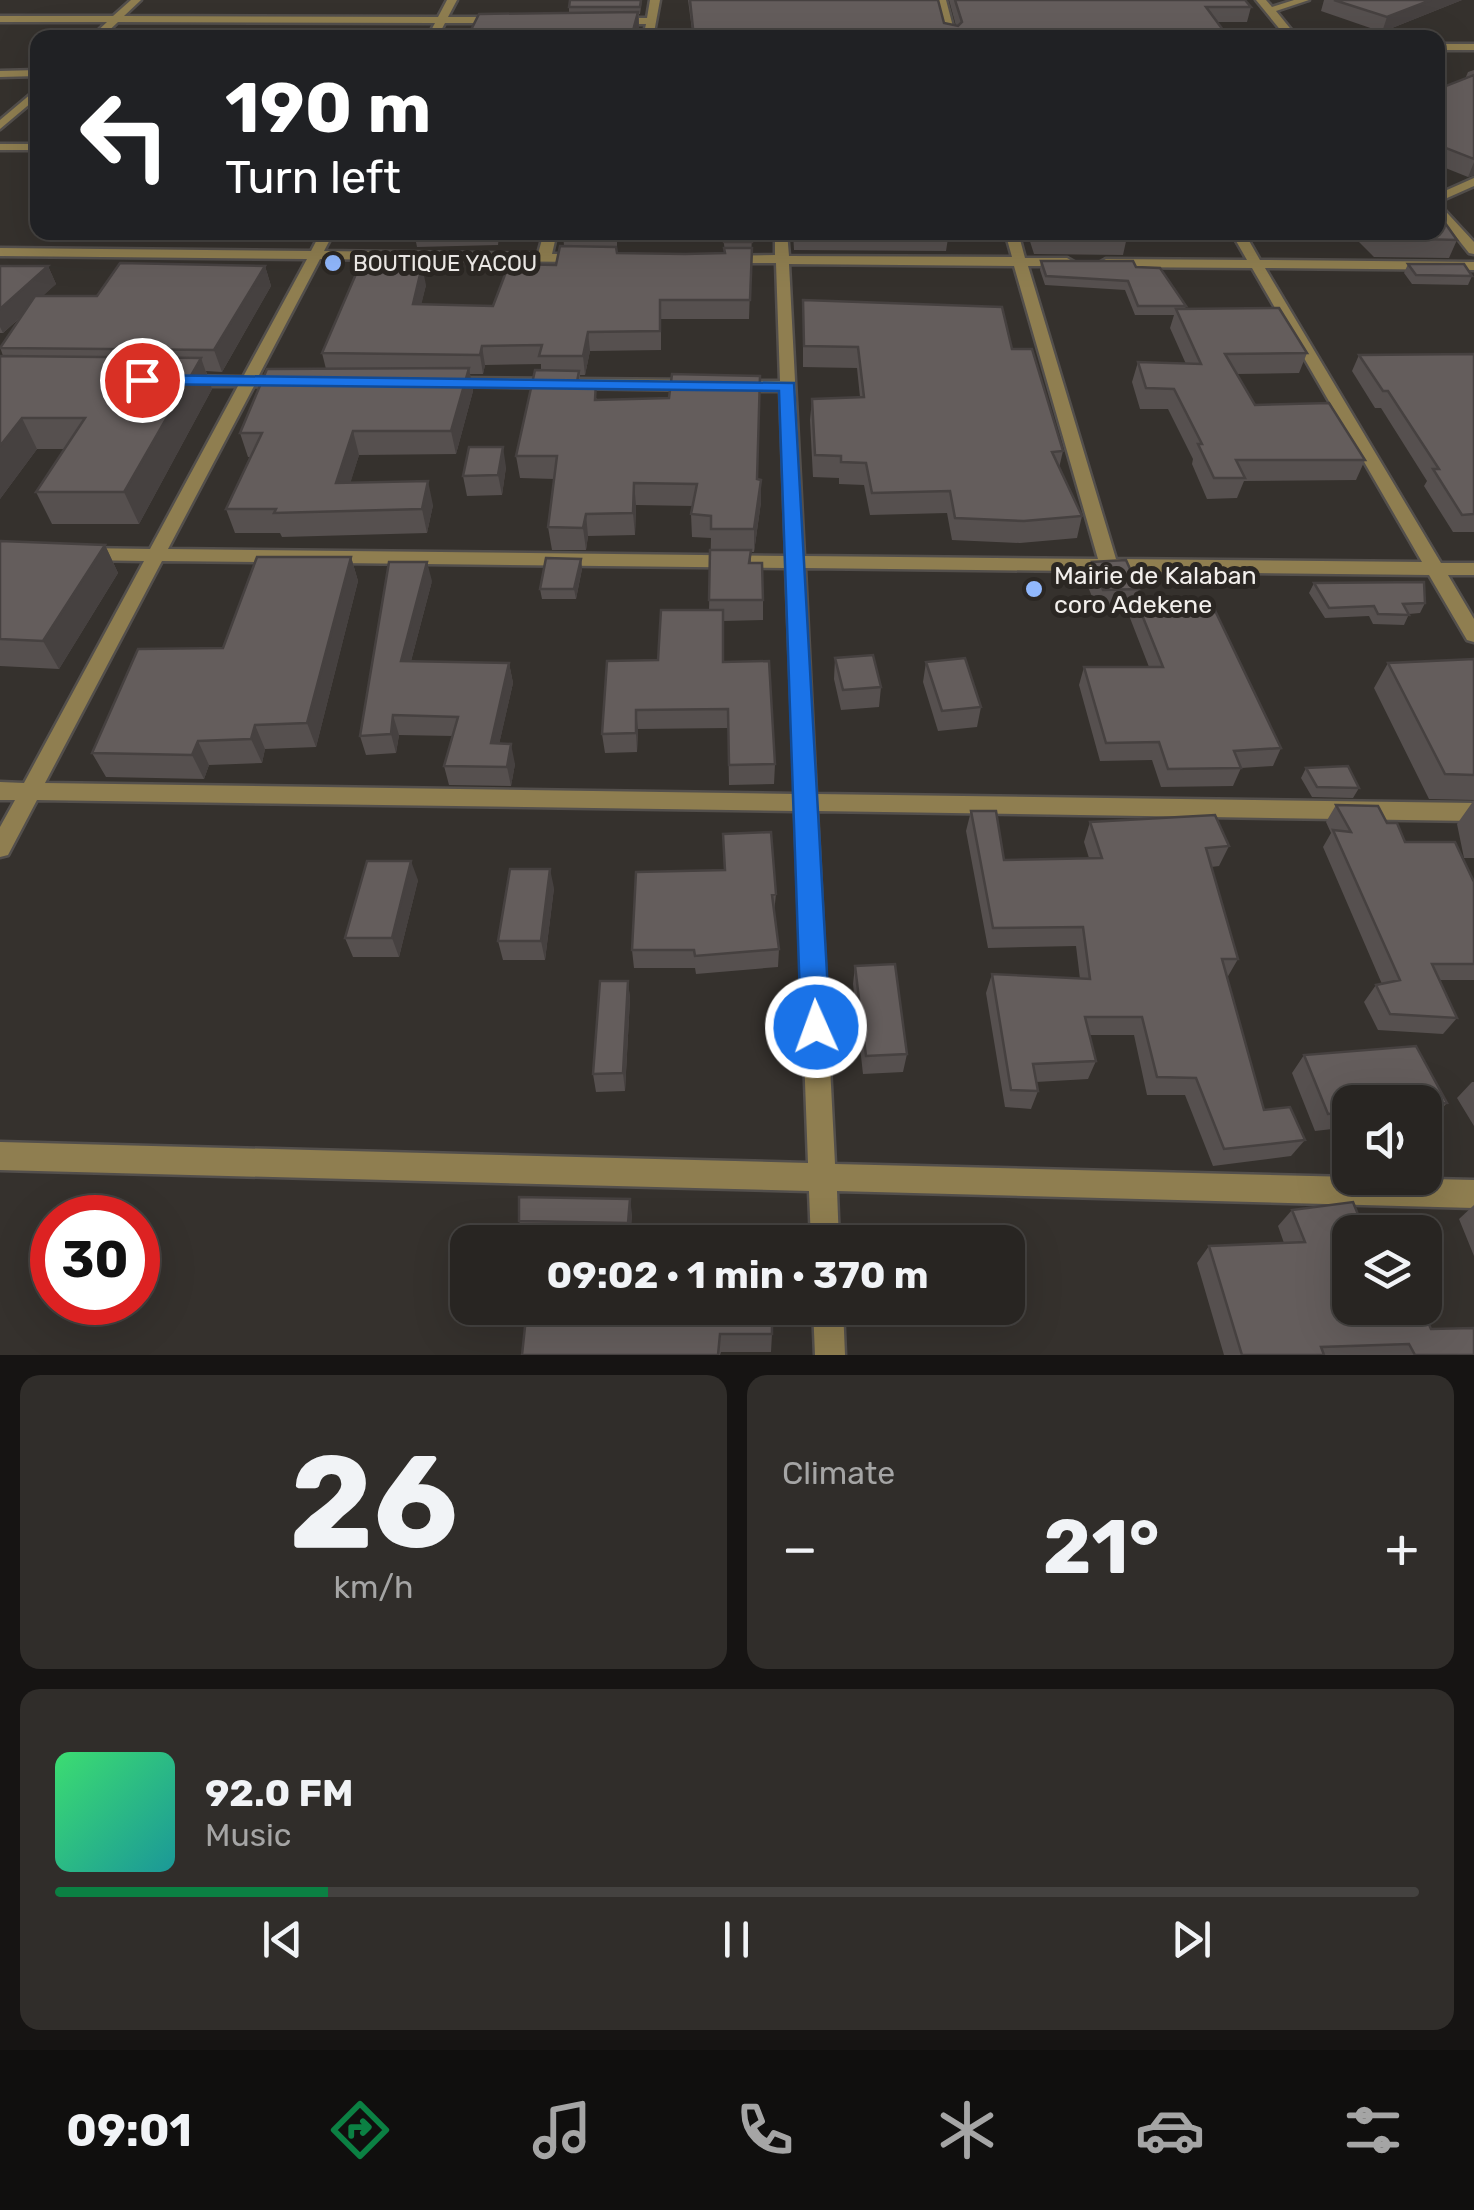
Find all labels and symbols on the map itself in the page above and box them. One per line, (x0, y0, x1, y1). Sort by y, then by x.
place label: BOUTIQUE YACOU (353, 250, 537, 277)
marker: BOUTIQUE YACOU (322, 252, 344, 274)
pin (100, 338, 185, 423)
place label: Mairie de Kalaban coro Adekene (1054, 561, 1257, 619)
marker: Mairie de Kalaban coro Adekene (1023, 578, 1045, 600)
position arrow (764, 975, 868, 1079)
speed limit sign: 30 (30, 1195, 160, 1325)

